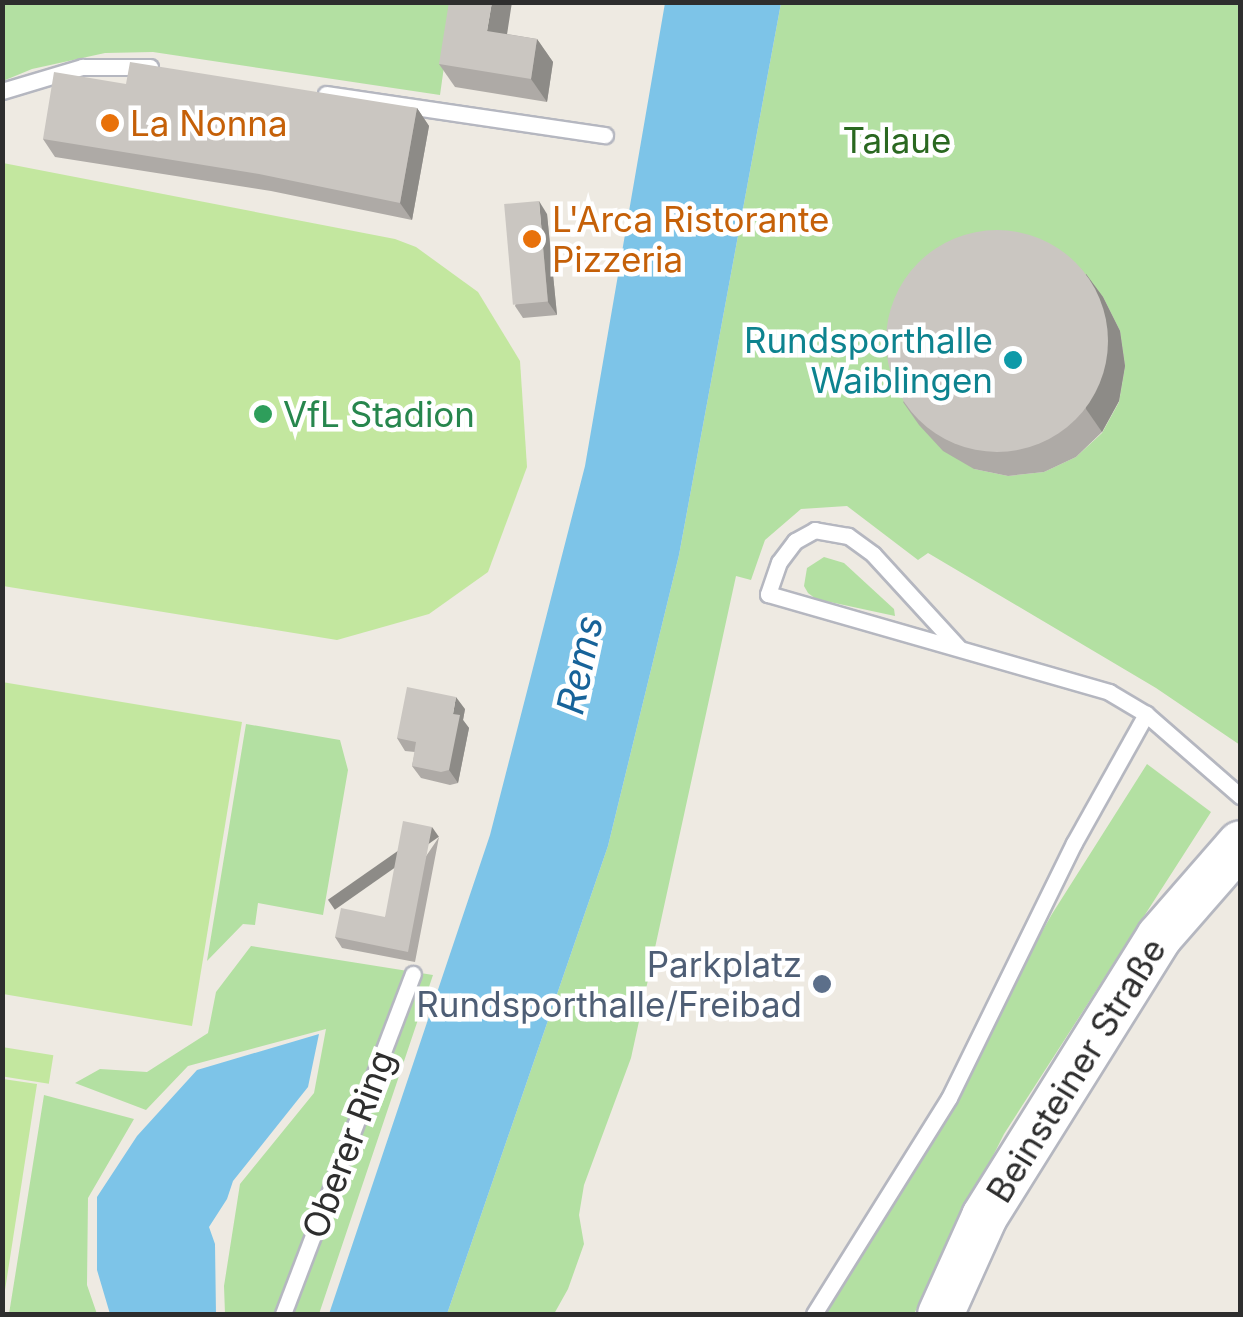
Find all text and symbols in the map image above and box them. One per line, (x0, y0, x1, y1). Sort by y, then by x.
place label: La Nonna (130, 102, 288, 144)
marker: La Nonna (99, 112, 121, 134)
park label: Talaue (843, 119, 951, 161)
place label: L'Arca Ristorante Pizzeria (552, 198, 830, 280)
marker: L'Arca Ristorante Pizzeria (521, 228, 543, 250)
place label: Rundsporthalle Waiblingen (744, 319, 993, 401)
marker: Rundsporthalle Waiblingen (1002, 349, 1024, 371)
place label: VfL Stadion (283, 393, 475, 435)
marker: VfL Stadion (252, 403, 274, 425)
water label: Rems (547, 612, 613, 718)
street label: Beinsteiner Straße (978, 930, 1174, 1210)
place label: Parkplatz Rundsporthalle/Freibad (416, 943, 802, 1025)
marker: Parkplatz Rundsporthalle/Freibad (811, 973, 833, 995)
street label: Oberer Ring (293, 1044, 403, 1244)

